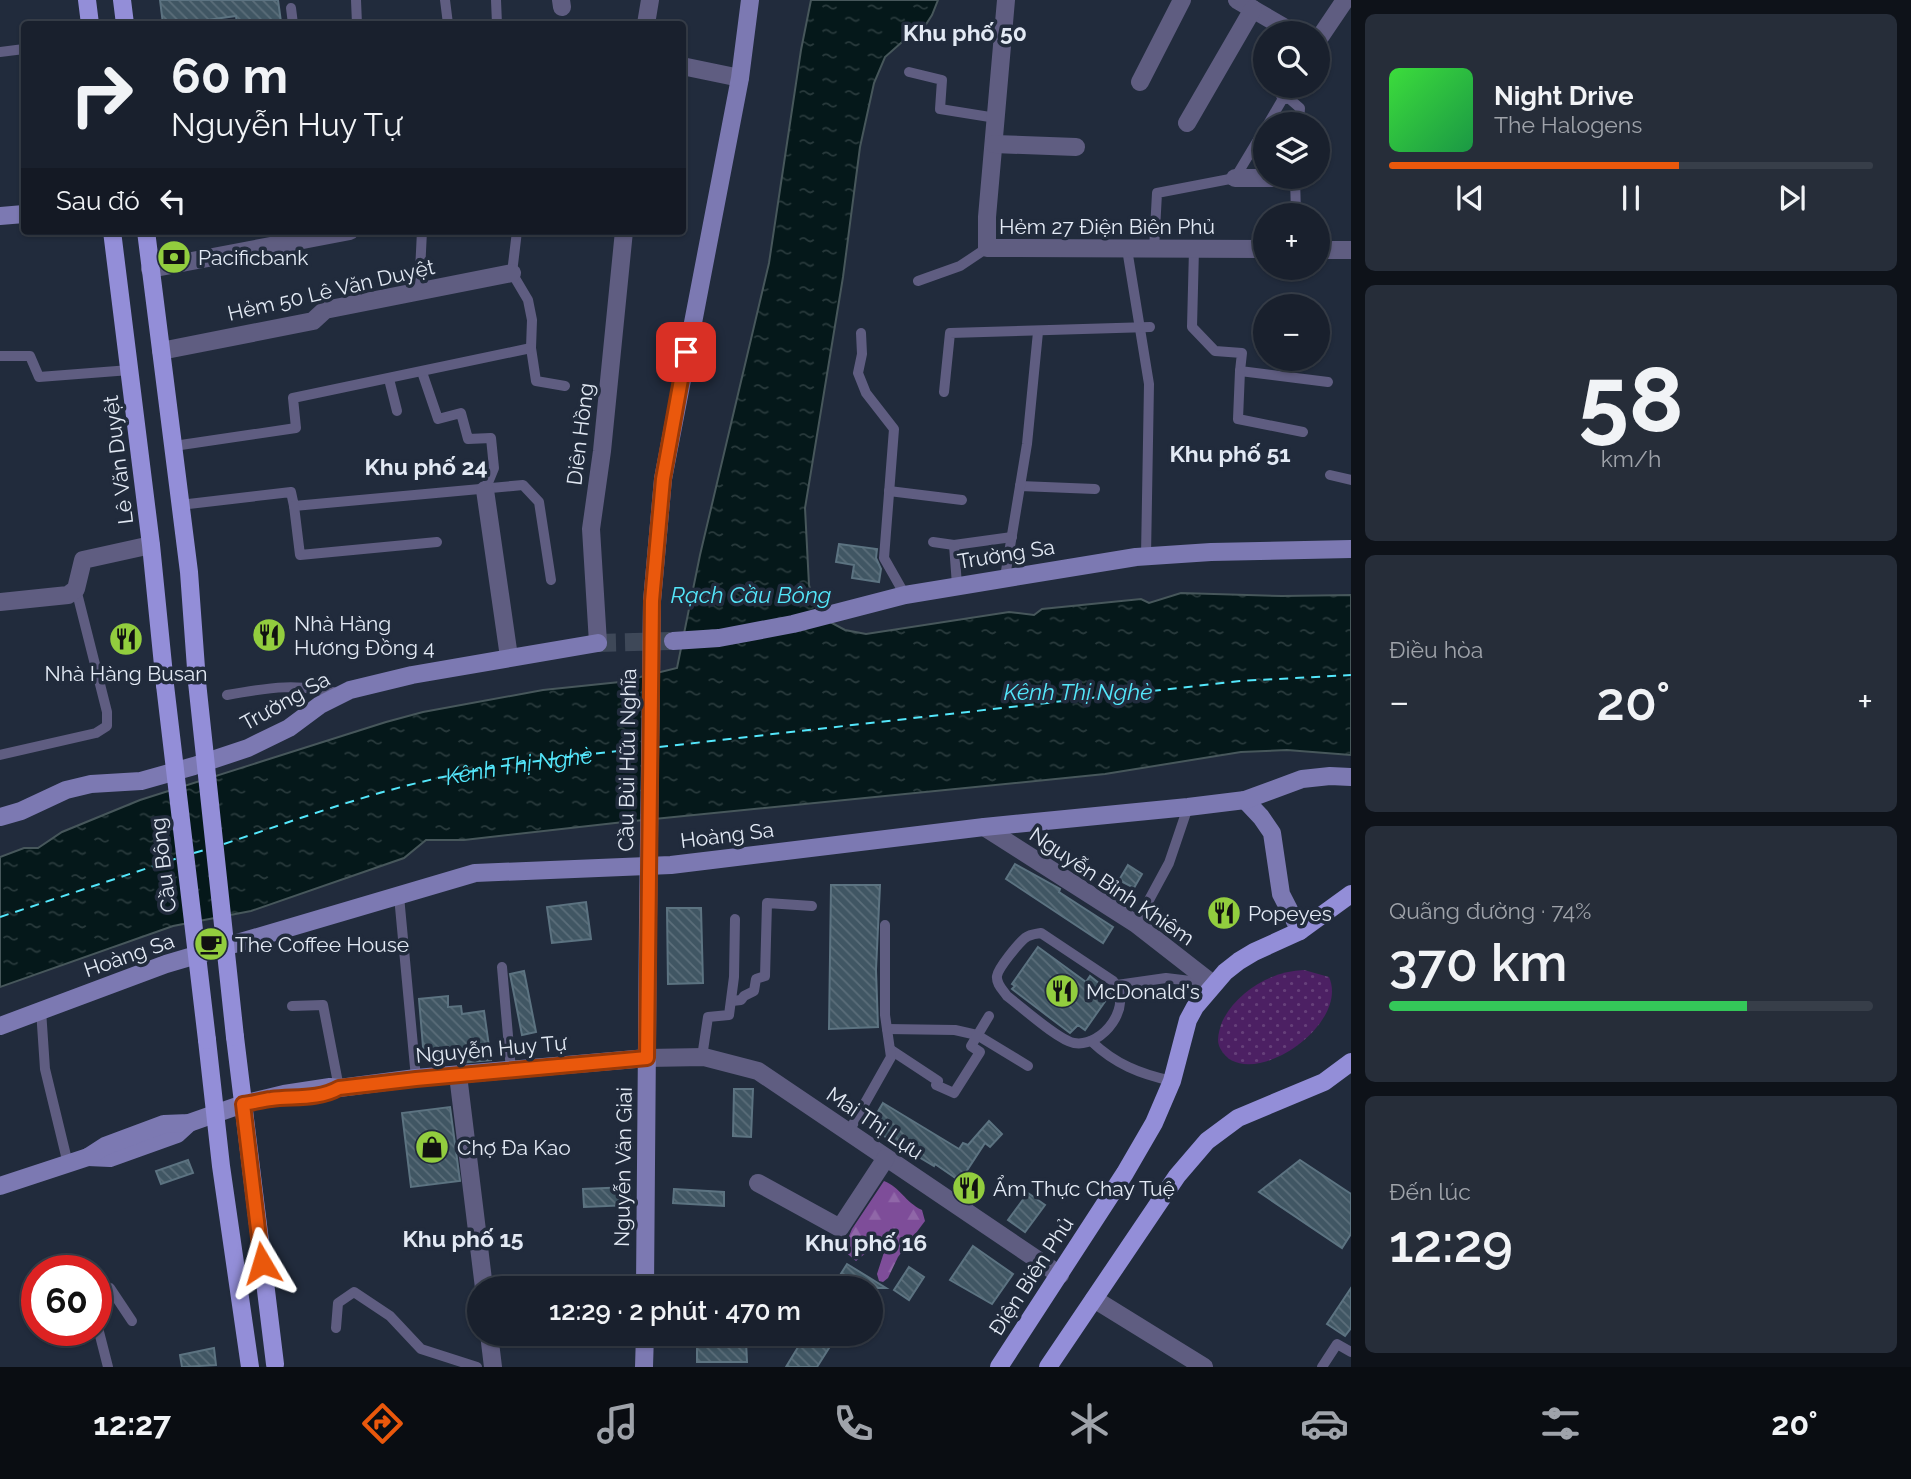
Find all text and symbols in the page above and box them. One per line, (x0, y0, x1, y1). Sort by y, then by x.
district label: Khu phố 50 (903, 19, 1027, 46)
map controls (1253, 21, 1330, 371)
button: search (1253, 21, 1330, 98)
text: 60 m (171, 47, 288, 104)
icon: right (56, 49, 147, 140)
text: Night Drive (1494, 81, 1633, 111)
text: Nguyễn Huy Tự (171, 106, 402, 143)
text: The Halogens (1494, 111, 1642, 138)
button: layers (1253, 112, 1330, 189)
icon: previous (1451, 179, 1489, 217)
icon: pause (1612, 179, 1650, 217)
icon: next (1773, 179, 1811, 217)
icon: left (154, 182, 192, 220)
text: Sau đó (56, 186, 140, 216)
button: + (1253, 203, 1330, 280)
street label: Hẻm 27 Điện Biên Phủ (999, 214, 1215, 239)
bank icon: Pacificbank (155, 238, 193, 276)
place label: Pacificbank (198, 245, 308, 270)
street label: Hẻm 50 Lê Văn Duyệt (225, 254, 437, 326)
button: − (1253, 294, 1330, 371)
pin (656, 322, 716, 382)
icon: arrive (667, 333, 705, 371)
text: 58 (1578, 346, 1684, 453)
street label: Diên Hồng (561, 381, 599, 487)
street label: Lê Văn Duyệt (98, 394, 138, 526)
district label: Khu phố 51 (1169, 440, 1291, 467)
text: km/h (1601, 445, 1661, 472)
district label: Khu phố 24 (364, 453, 488, 480)
street label: Trường Sa (956, 534, 1056, 574)
water label: Rạch Cầu Bông (671, 581, 832, 608)
place label: Nhà Hàng Hương Đồng 4 (294, 611, 435, 660)
restaurant icon: Nhà Hàng Hương Đồng 4 (250, 616, 288, 654)
restaurant icon: Nhà Hàng Busan (107, 620, 145, 658)
text: Điều hòa (1389, 636, 1483, 663)
place label: Nhà Hàng Busan (45, 661, 207, 686)
street label: Trường Sa (236, 666, 334, 736)
street label: Cầu Bùi Hữu Nghĩa (613, 668, 641, 852)
text: 20° (1596, 671, 1670, 732)
water label: Kênh Thị Nghè (1004, 678, 1152, 705)
text: − (1389, 679, 1409, 724)
text: + (1857, 679, 1873, 724)
water label: Kênh Thị Nghè (443, 741, 594, 790)
street label: Cầu Bông (145, 816, 181, 914)
street label: Hoàng Sa (679, 817, 775, 853)
street label: Nguyễn Bỉnh Khiêm (1025, 822, 1199, 950)
restaurant icon: Popeyes (1205, 894, 1243, 932)
text: Quãng đường · 74% (1389, 897, 1591, 924)
place label: Popeyes (1248, 901, 1332, 926)
cafe icon: The Coffee House (192, 925, 230, 963)
street label: Hoàng Sa (80, 928, 178, 982)
place label: The Coffee House (235, 932, 409, 957)
text: 370 km (1389, 932, 1568, 993)
restaurant icon: McDonald's (1043, 972, 1081, 1010)
place label: McDonald's (1086, 979, 1200, 1004)
street label: Nguyễn Huy Tự (414, 1030, 569, 1068)
street label: Mai Thị Lựu (822, 1082, 928, 1164)
street label: Nguyễn Văn Giai (609, 1087, 637, 1247)
shop icon: Chợ Đa Kao (413, 1128, 451, 1166)
place label: Chợ Đa Kao (457, 1135, 571, 1160)
restaurant icon: Ẩm Thực Chay Tuệ (950, 1169, 988, 1207)
place label: Ẩm Thực Chay Tuệ (993, 1175, 1175, 1201)
text: Đến lúc (1389, 1178, 1471, 1205)
street label: Ðiện Biên Phủ (984, 1212, 1078, 1340)
text: 12:29 (1389, 1213, 1513, 1274)
district label: Khu phố 15 (402, 1225, 524, 1252)
position arrow (225, 1226, 299, 1300)
district label: Khu phố 16 (805, 1229, 927, 1256)
speed limit sign: 60 (21, 1255, 112, 1346)
text: 12:29 · 2 phút · 470 m (549, 1296, 801, 1326)
icon: directions (358, 1399, 407, 1448)
icon: music (593, 1399, 642, 1448)
icon: phone (829, 1399, 878, 1448)
icon: climate (1065, 1399, 1114, 1448)
icon: car (1300, 1399, 1349, 1448)
icon: filters (1536, 1399, 1585, 1448)
text: 12:27 (93, 1405, 171, 1442)
text: 20° (1771, 1405, 1818, 1442)

